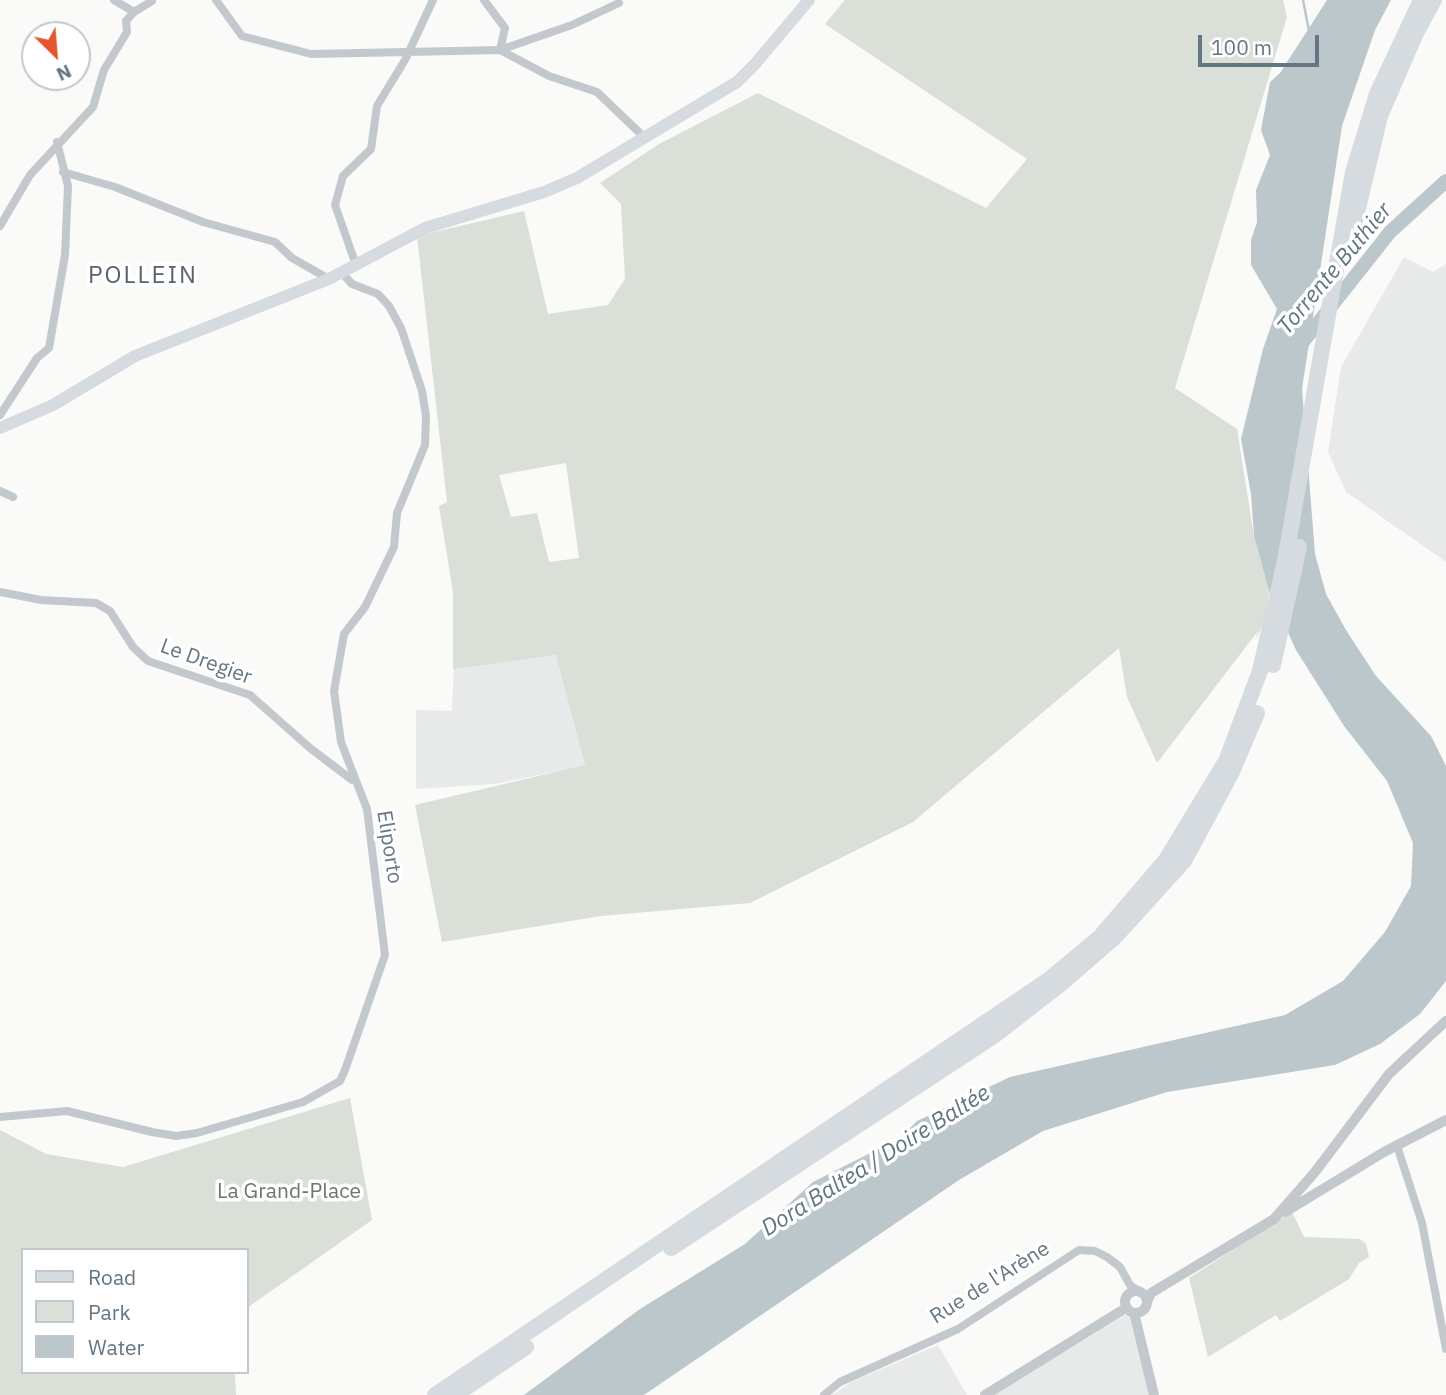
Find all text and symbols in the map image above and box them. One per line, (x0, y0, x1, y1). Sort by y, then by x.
north arrow (21, 21, 91, 91)
scale bar (1201, 21, 1322, 65)
text: 100 m (1211, 33, 1272, 61)
text: N (53, 59, 75, 87)
water label: Torrente Buthier (1272, 197, 1398, 341)
district label: POLLEIN (89, 262, 197, 290)
street label: Le Dregier (157, 634, 255, 690)
street label: Eliporto (371, 808, 407, 886)
water label: Dora Baltea / Doire Baltée (757, 1079, 995, 1243)
park label: La Grand-Place (217, 1179, 361, 1205)
street label: Rue de l'Arène (926, 1236, 1054, 1330)
legend (21, 1248, 248, 1374)
text: Road (88, 1263, 136, 1291)
text: Park (88, 1298, 131, 1326)
text: Water (88, 1333, 144, 1361)

